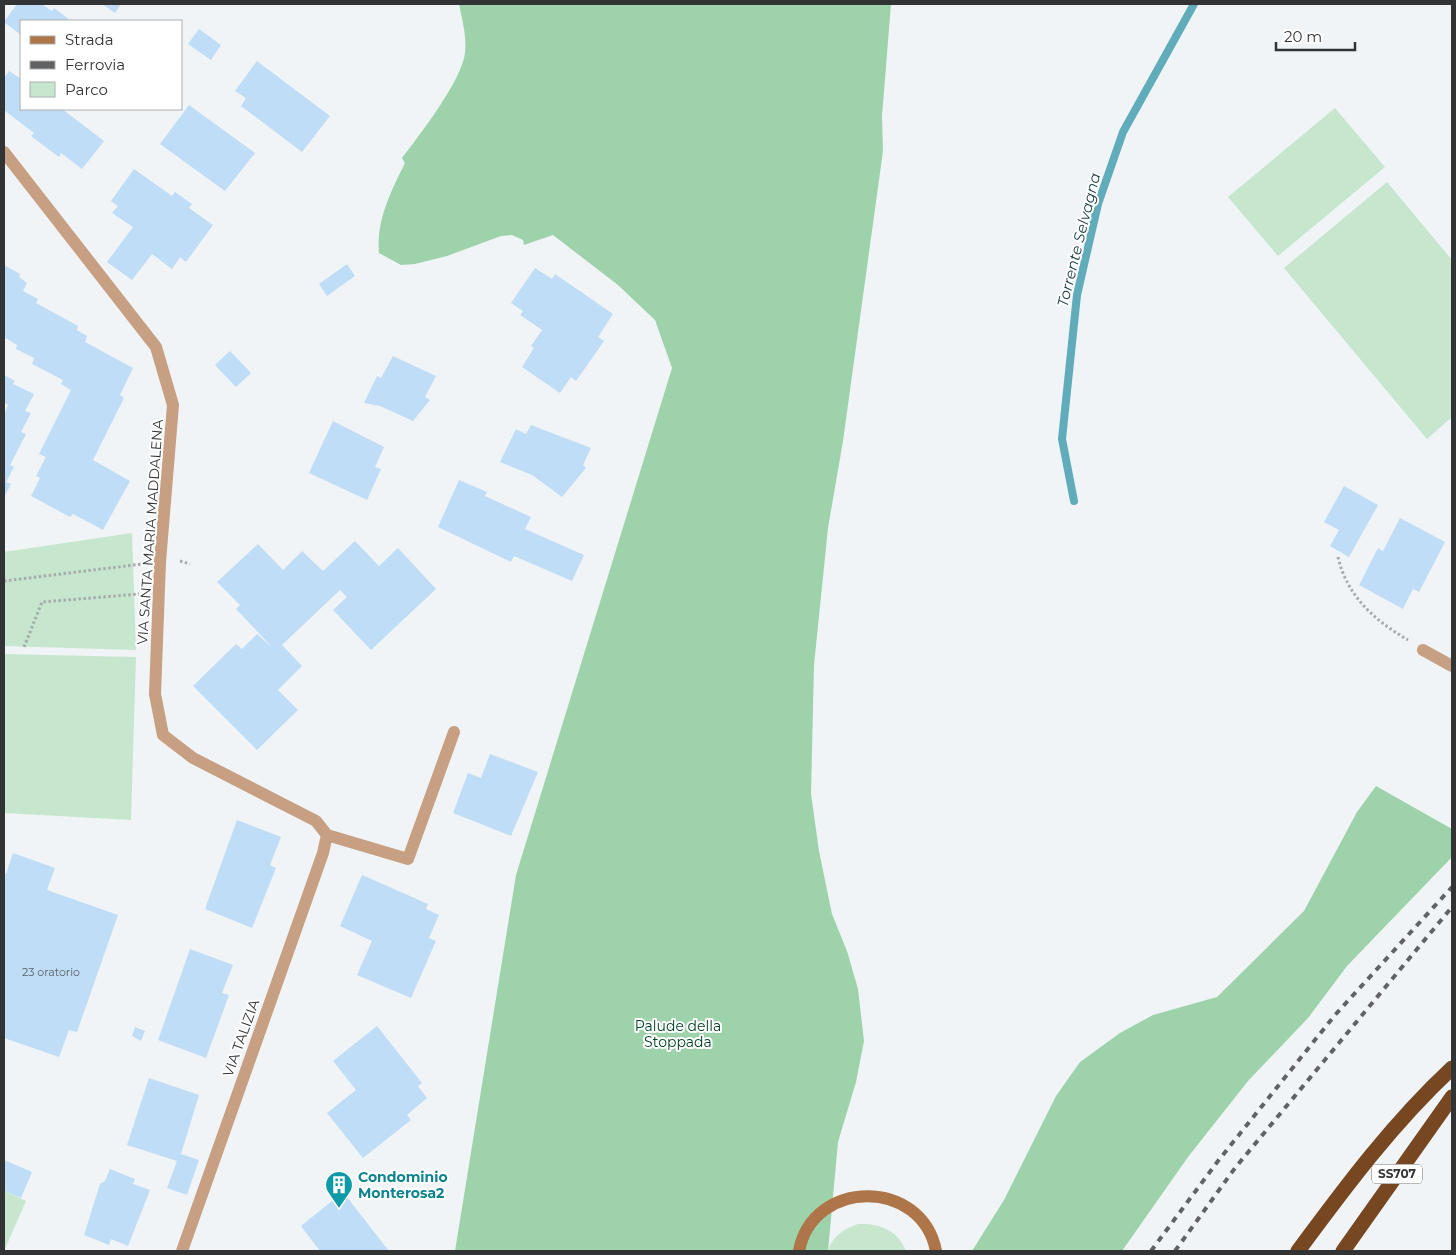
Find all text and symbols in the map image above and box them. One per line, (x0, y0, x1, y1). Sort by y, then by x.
legend (20, 20, 182, 110)
scale bar (1276, 20, 1355, 52)
text: 20 m (1284, 27, 1322, 46)
text: Strada (65, 30, 114, 49)
text: Ferrovia (65, 55, 125, 74)
text: Parco (65, 80, 108, 99)
water label: Torrente Selvagna (1053, 171, 1104, 309)
street label: VIA SANTA MARIA MADDALENA (133, 418, 167, 645)
house number: 23 oratorio (22, 965, 80, 979)
street label: VIA TALIZIA (219, 996, 264, 1079)
park label: Palude della Stoppada (635, 1017, 721, 1051)
road number: SS707 (1372, 1164, 1422, 1184)
place label: Condominio Monterosa2 (358, 1168, 448, 1202)
building icon: Condominio Monterosa2 (324, 1170, 354, 1209)

